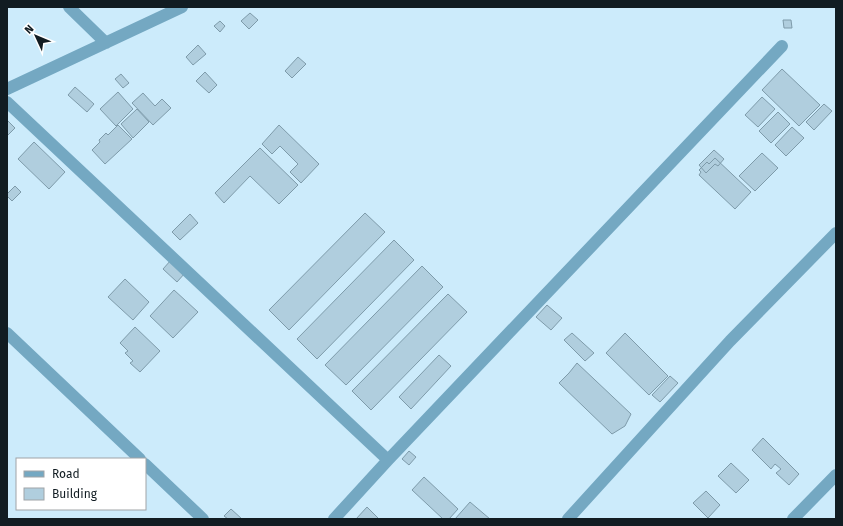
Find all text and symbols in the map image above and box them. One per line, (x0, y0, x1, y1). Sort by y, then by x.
north arrow (16, 16, 56, 56)
text: N (22, 22, 36, 37)
legend (16, 458, 146, 510)
text: Road (52, 467, 80, 481)
text: Building (52, 487, 98, 501)

